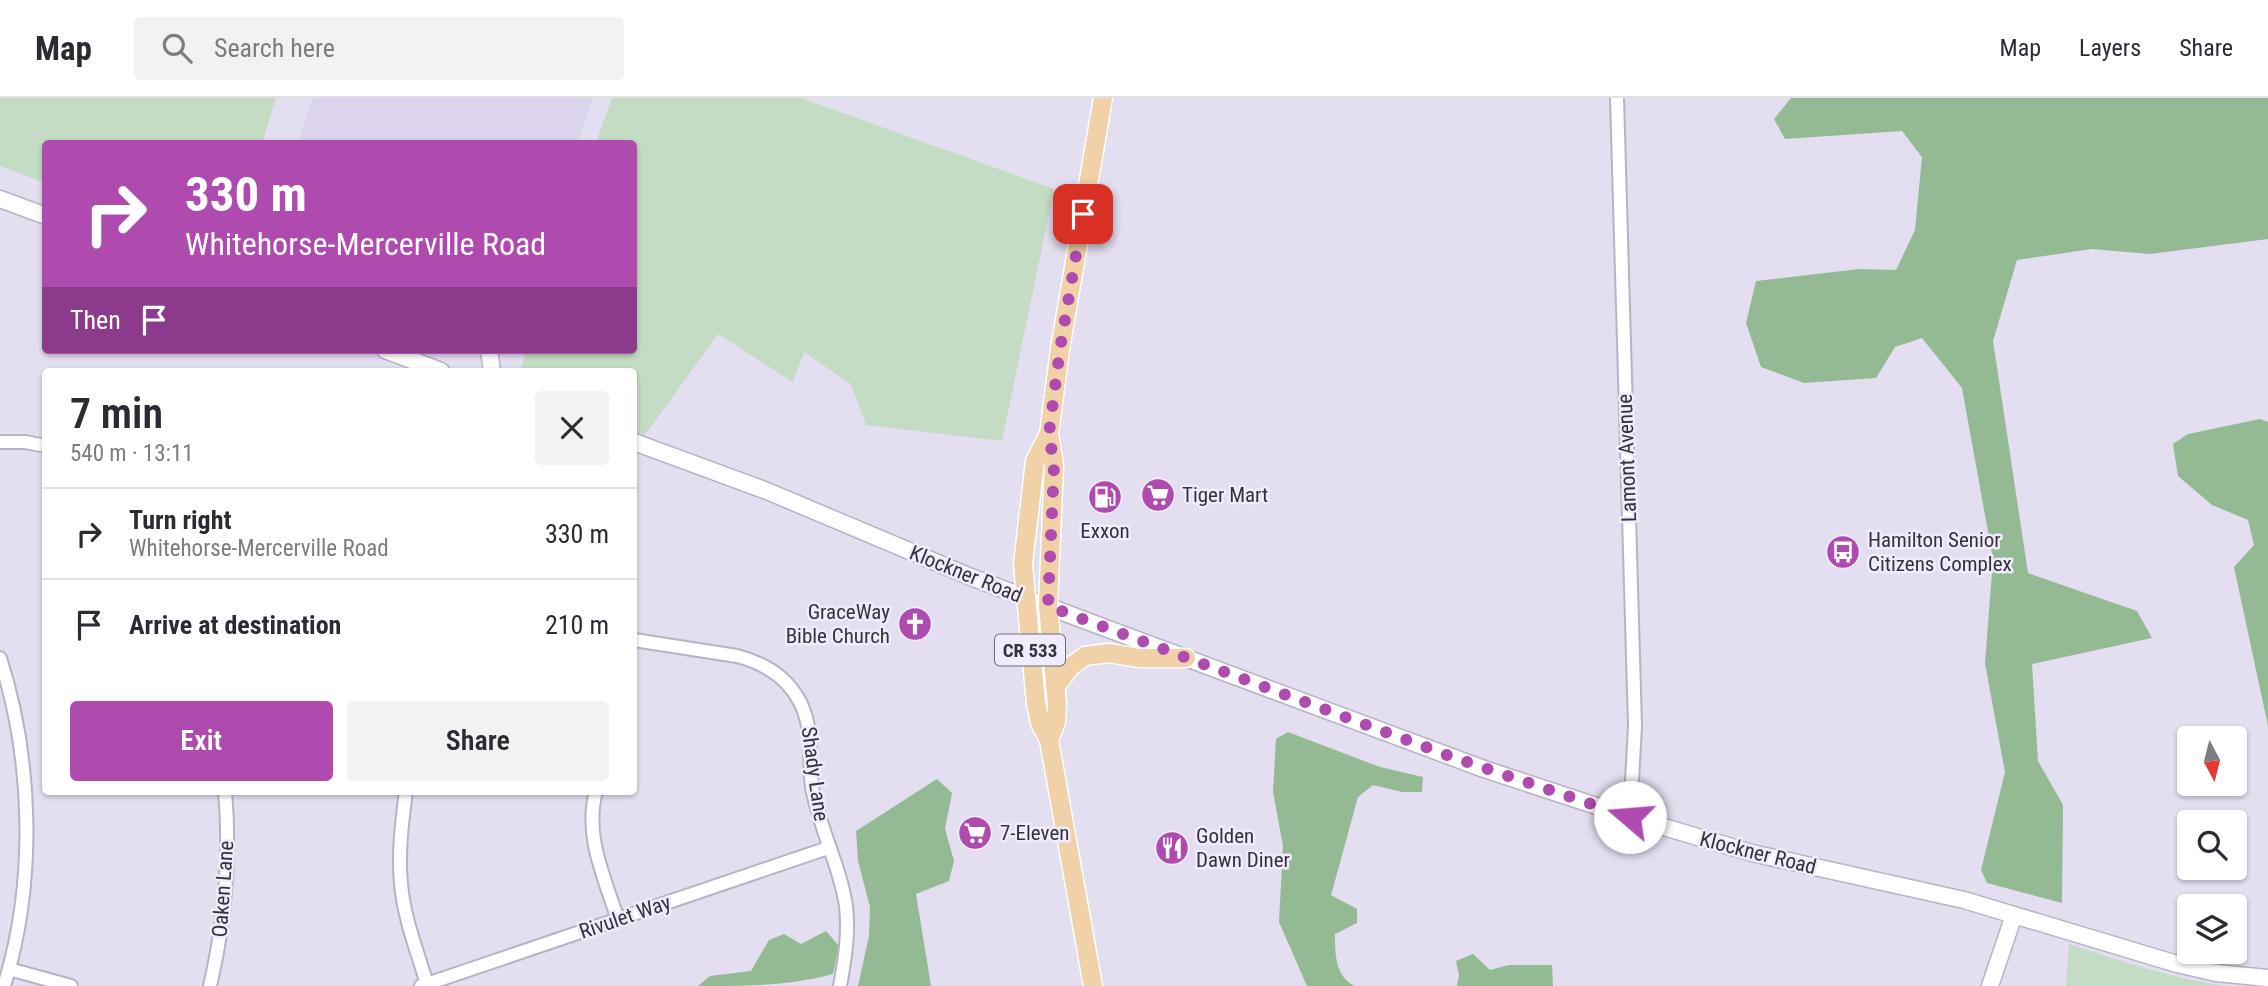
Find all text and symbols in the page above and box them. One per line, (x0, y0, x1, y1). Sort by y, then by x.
search box (134, 17, 624, 80)
text: Map (35, 29, 92, 68)
icon: search (158, 29, 196, 67)
text: Search here (214, 33, 335, 63)
text: Map (2000, 34, 2041, 62)
text: Layers (2079, 34, 2141, 62)
text: Share (2179, 34, 2233, 62)
text: 330 m (185, 166, 307, 223)
icon: right (70, 168, 161, 259)
pin (1053, 184, 1113, 244)
icon: arrive (1064, 195, 1102, 233)
text: Whitehorse-Mercerville Road (185, 225, 546, 263)
icon: arrive (135, 301, 173, 339)
text: Then (70, 305, 121, 335)
text: 7 min (70, 389, 163, 438)
button: close (535, 391, 609, 465)
street label: Lamont Avenue (1613, 393, 1641, 522)
text: 540 m · 13:11 (70, 440, 194, 467)
supermarket icon: Tiger Mart (1139, 476, 1177, 514)
fuel station icon: Exxon (1086, 478, 1124, 516)
place label: Tiger Mart (1182, 483, 1268, 507)
text: Turn right (129, 505, 231, 535)
icon: right (70, 515, 108, 553)
text: 330 m (545, 519, 609, 549)
place label: Exxon (1080, 519, 1130, 543)
place label: Hamilton Senior Citizens Complex (1868, 528, 2012, 576)
bus stop icon: Hamilton Senior Citizens Complex (1824, 533, 1862, 571)
text: Whitehorse-Mercerville Road (129, 535, 389, 562)
street label: Klockner Road (906, 541, 1026, 607)
place label: GraceWay Bible Church (786, 600, 890, 648)
church icon: GraceWay Bible Church (896, 605, 934, 643)
icon: arrive (70, 606, 108, 644)
text: Arrive at destination (129, 610, 341, 640)
text: 210 m (545, 610, 609, 640)
road number: CR 533 (995, 635, 1065, 666)
button: Exit (70, 701, 333, 781)
button: Share (347, 701, 609, 781)
street label: Shady Lane (796, 725, 834, 823)
north arrow (2177, 726, 2247, 796)
map controls (2177, 726, 2247, 964)
position arrow (1593, 780, 1667, 854)
button: search (2177, 810, 2247, 880)
supermarket icon: 7-Eleven (956, 814, 994, 852)
place label: 7-Eleven (1000, 821, 1069, 845)
place label: Golden Dawn Diner (1196, 824, 1290, 872)
street label: Klockner Road (1697, 827, 1819, 879)
restaurant icon: Golden Dawn Diner (1153, 829, 1191, 867)
street label: Oaken Lane (208, 840, 238, 938)
street label: Rivulet Way (576, 890, 674, 944)
button: layers (2177, 894, 2247, 964)

